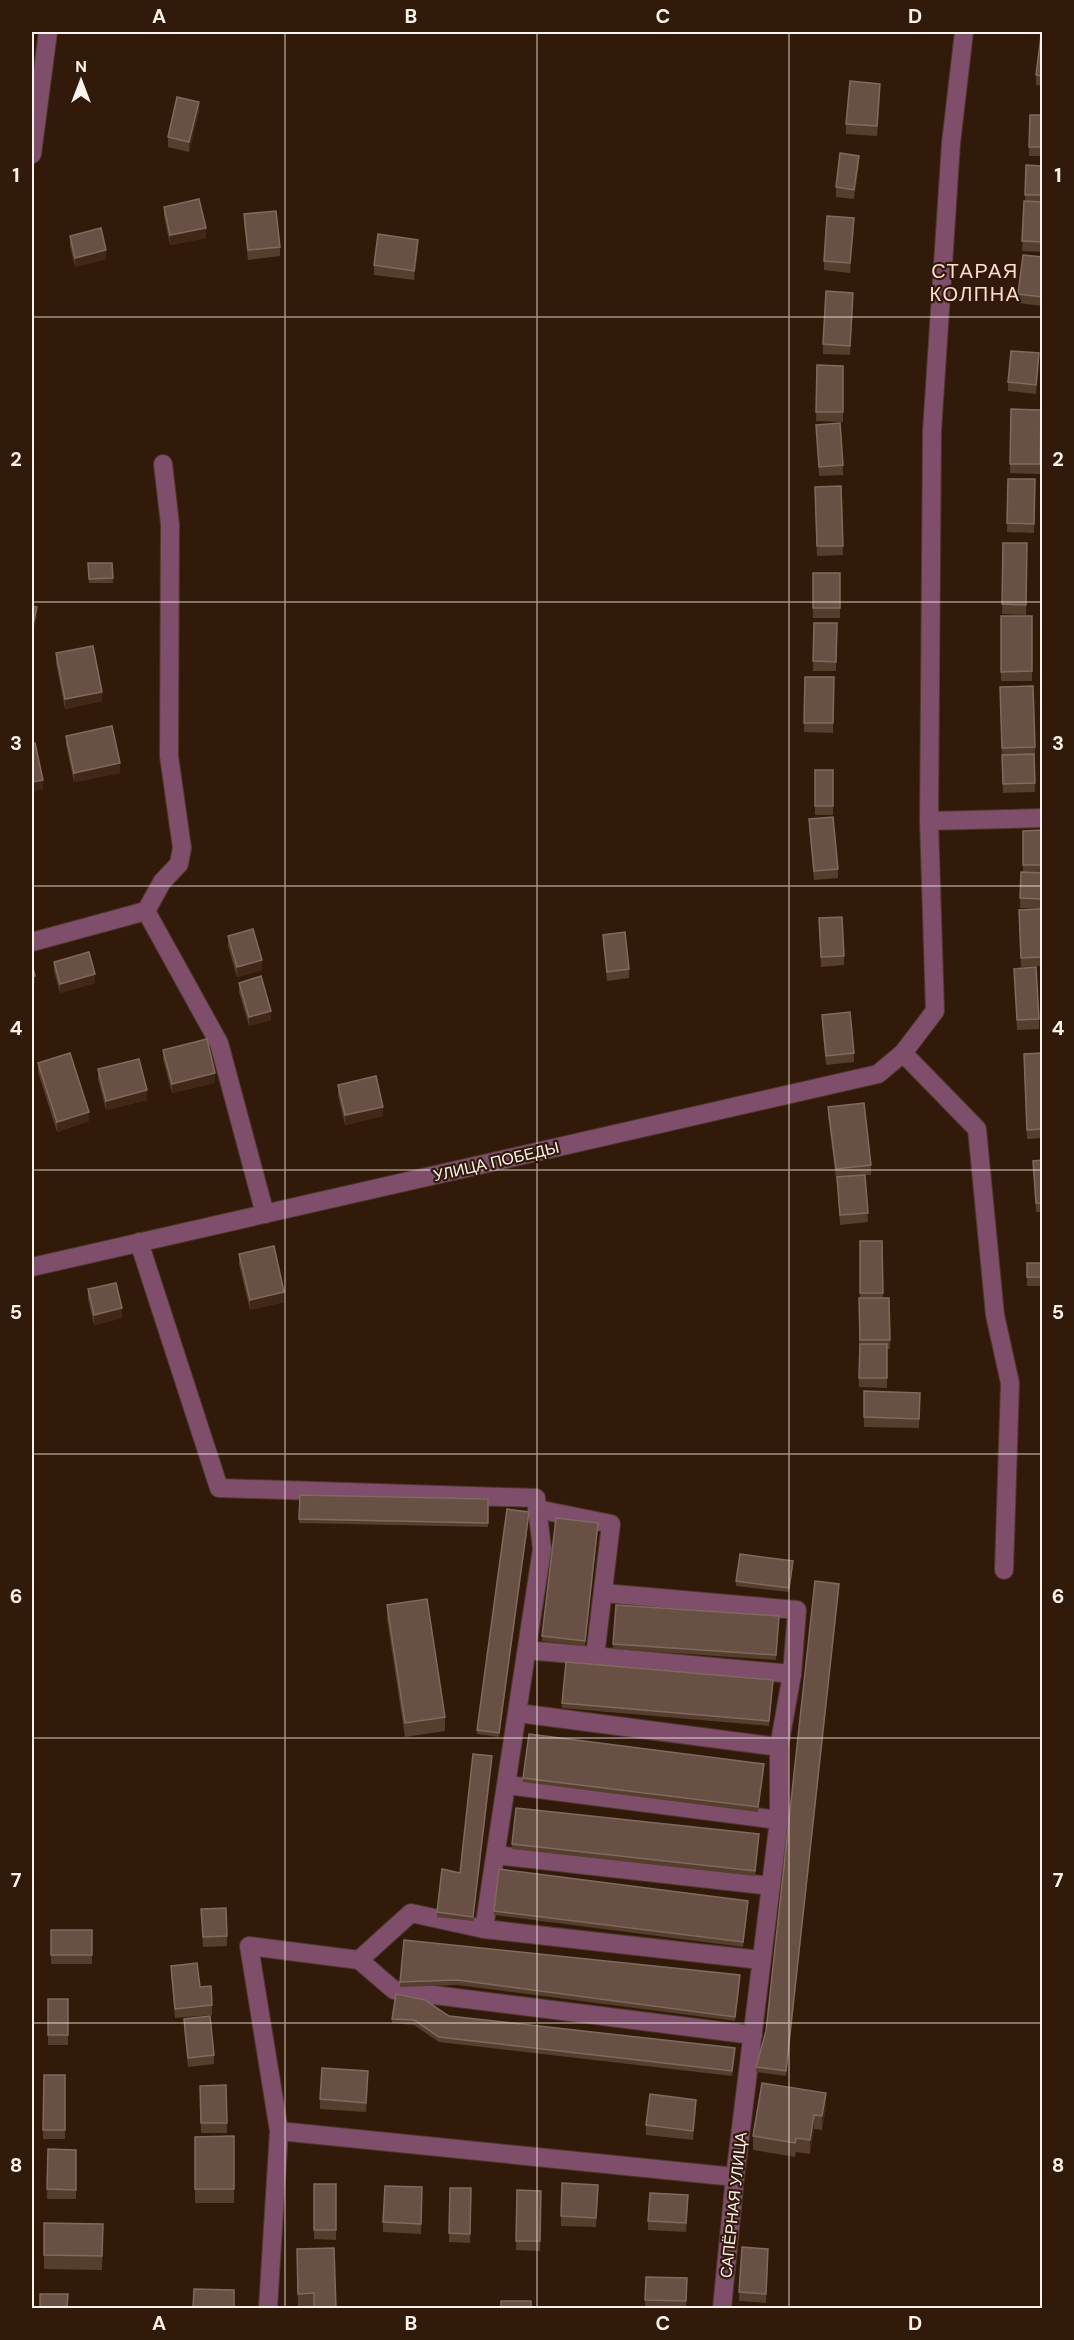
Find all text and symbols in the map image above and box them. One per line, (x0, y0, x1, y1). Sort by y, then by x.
text: A (152, 3, 166, 29)
text: B (405, 3, 417, 29)
text: C (656, 3, 670, 29)
text: D (908, 3, 922, 29)
north arrow (51, 51, 111, 111)
text: N (75, 56, 87, 77)
text: 1 (12, 162, 20, 188)
text: 1 (1054, 162, 1062, 188)
district label: СТАРАЯ КОЛПНА (929, 258, 1021, 307)
text: 2 (10, 446, 22, 472)
text: 2 (1052, 446, 1064, 472)
text: 3 (10, 730, 22, 756)
text: 3 (1052, 730, 1064, 756)
text: 4 (10, 1015, 23, 1041)
text: 4 (1052, 1015, 1065, 1041)
street label: УЛИЦА ПОБЕДЫ (431, 1137, 561, 1186)
text: 5 (10, 1299, 22, 1325)
text: 5 (1052, 1299, 1064, 1325)
text: 6 (10, 1583, 22, 1609)
text: 6 (1052, 1583, 1064, 1609)
text: 7 (11, 1867, 22, 1893)
text: 7 (1053, 1867, 1064, 1893)
street label: САПЁРНАЯ УЛИЦА (715, 2131, 752, 2279)
text: 8 (10, 2152, 22, 2178)
text: 8 (1052, 2152, 1064, 2178)
text: A (152, 2310, 166, 2336)
text: B (405, 2310, 417, 2336)
text: C (656, 2310, 670, 2336)
text: D (908, 2310, 922, 2336)

